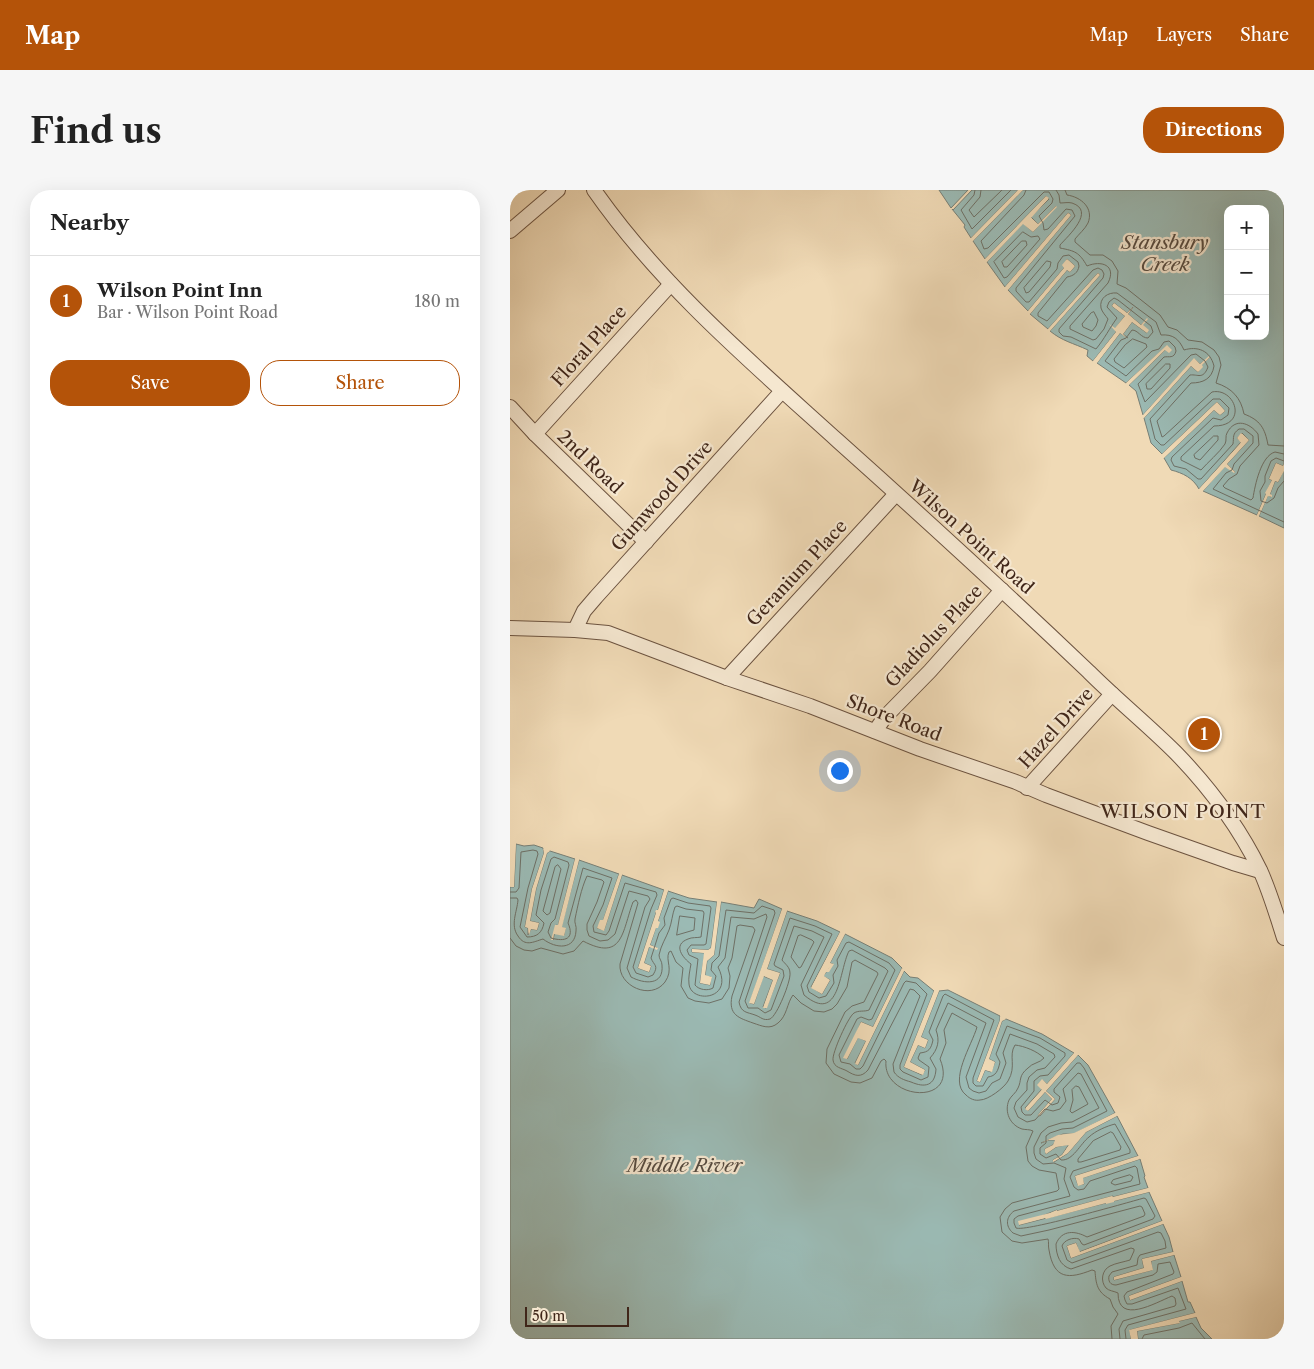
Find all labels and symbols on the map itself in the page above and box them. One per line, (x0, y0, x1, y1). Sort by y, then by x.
water label: Stansbury Creek (1121, 231, 1209, 276)
street label: Floral Place (547, 301, 631, 391)
street label: 2nd Road (553, 426, 627, 498)
street label: Gumwood Drive (607, 436, 717, 556)
street label: Wilson Point Road (903, 475, 1038, 599)
street label: Geranium Place (742, 515, 852, 631)
street label: Gladiolus Place (881, 580, 987, 692)
street label: Hazel Drive (1014, 683, 1098, 773)
street label: Shore Road (843, 690, 945, 746)
pin: 1 (1188, 715, 1220, 753)
your location (827, 758, 853, 784)
district label: WILSON POINT (1099, 800, 1266, 823)
water label: Middle River (626, 1154, 743, 1177)
scale bar (525, 1304, 629, 1327)

